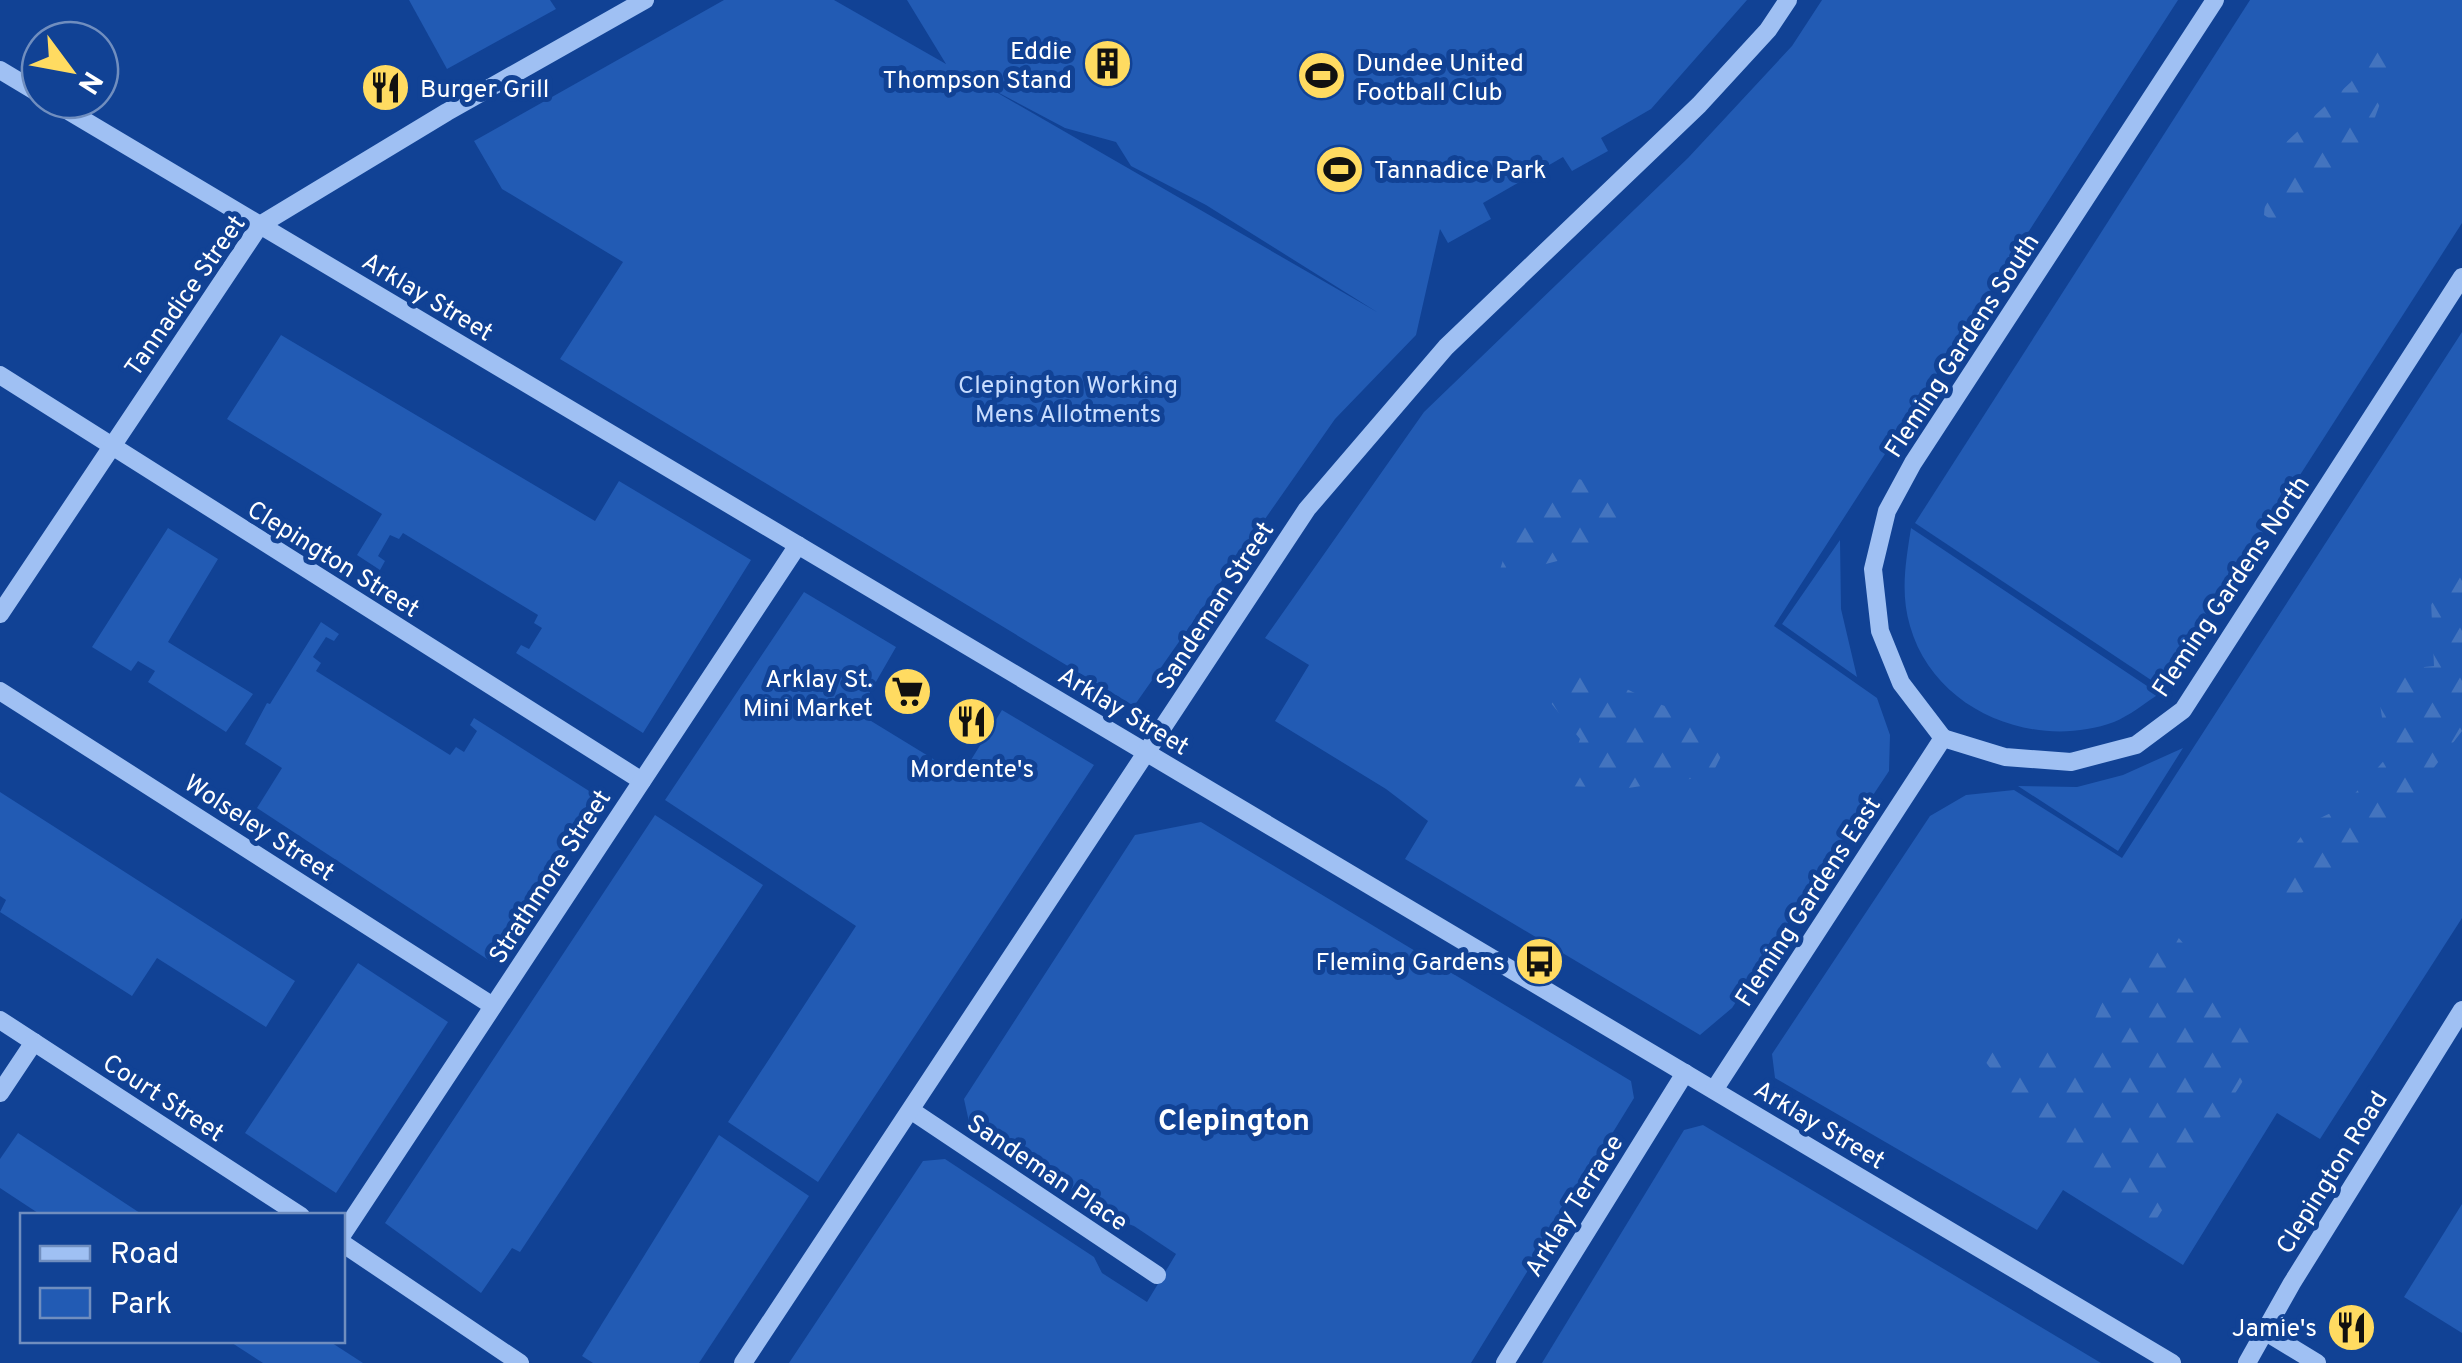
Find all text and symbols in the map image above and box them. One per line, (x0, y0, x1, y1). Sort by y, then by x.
north arrow (20, 20, 120, 120)
place label: Eddie Thompson Stand (883, 37, 1072, 98)
building icon: Eddie Thompson Stand (1081, 38, 1133, 90)
place label: Dundee United Football Club (1356, 49, 1524, 110)
sports icon: Dundee United Football Club (1295, 50, 1347, 102)
restaurant icon: Burger Grill (359, 62, 411, 114)
text: N (68, 64, 109, 100)
place label: Burger Grill (420, 75, 549, 107)
sports icon: Tannadice Park (1313, 143, 1365, 195)
place label: Tannadice Park (1374, 156, 1547, 188)
street label: Tannadice Street (119, 210, 254, 384)
street label: Fleming Gardens South (1879, 228, 2048, 465)
street label: Arklay Street (355, 247, 498, 350)
park label: Clepington Working Mens Allotments (958, 371, 1178, 432)
street label: Fleming Gardens North (2146, 471, 2318, 704)
street label: Clepington Street (240, 495, 425, 626)
street label: Sandeman Street (1150, 516, 1283, 697)
street label: Arklay Street (1051, 661, 1194, 764)
place label: Arklay St. Mini Market (743, 665, 873, 726)
supermarket icon: Arklay St. Mini Market (882, 666, 934, 718)
restaurant icon: Mordente's (946, 696, 998, 748)
place label: Mordente's (910, 755, 1034, 787)
street label: Wolseley Street (177, 769, 340, 890)
street label: Strathmore Street (483, 785, 620, 971)
street label: Fleming Gardens East (1730, 791, 1889, 1014)
bus stop icon: Fleming Gardens (1514, 935, 1566, 987)
place label: Fleming Gardens (1315, 948, 1505, 980)
street label: Court Street (95, 1048, 229, 1151)
street label: Arklay Street (1747, 1075, 1890, 1178)
street label: Clepington Road (2271, 1086, 2396, 1261)
district label: Clepington (1158, 1104, 1310, 1141)
street label: Sandeman Place (960, 1109, 1133, 1240)
street label: Arklay Terrace (1519, 1129, 1632, 1284)
legend (20, 1213, 345, 1343)
text: Road (110, 1237, 179, 1274)
text: Park (110, 1287, 172, 1324)
restaurant icon: Jamie's (2326, 1301, 2378, 1353)
place label: Jamie's (2232, 1314, 2317, 1346)

